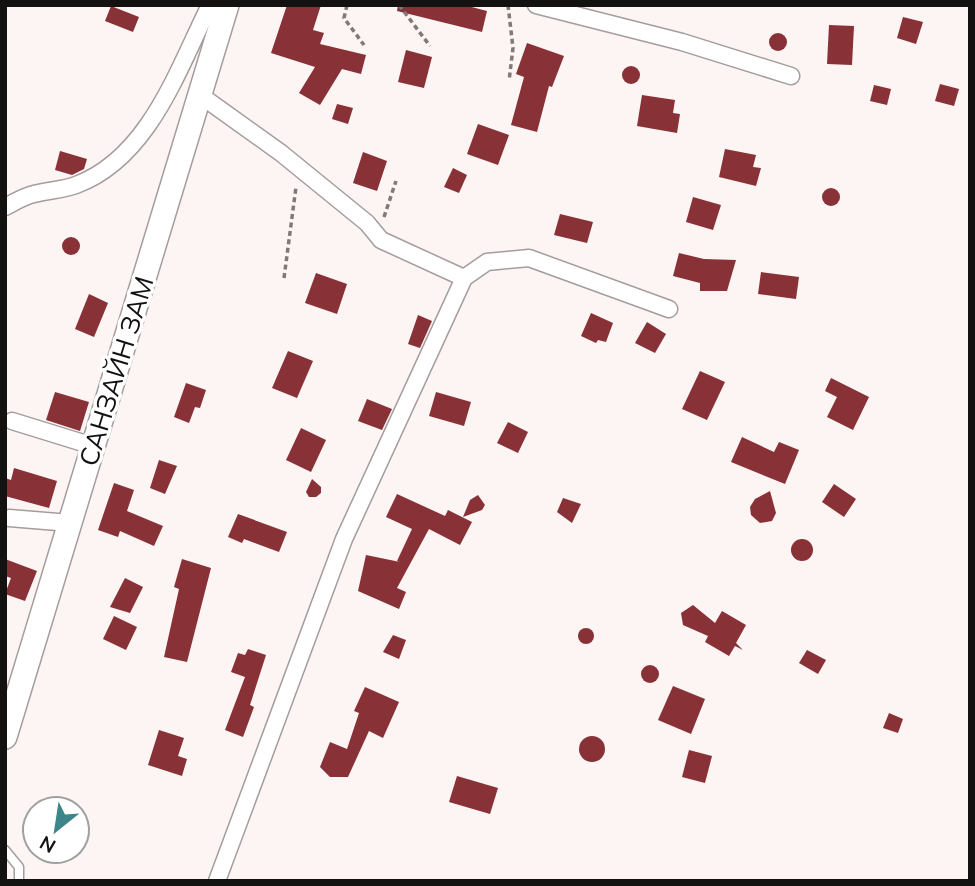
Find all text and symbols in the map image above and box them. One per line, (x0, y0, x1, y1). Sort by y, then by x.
street label: САНЗАЙН ЗАМ (72, 272, 160, 470)
north arrow (21, 795, 91, 865)
text: N (35, 831, 60, 859)

